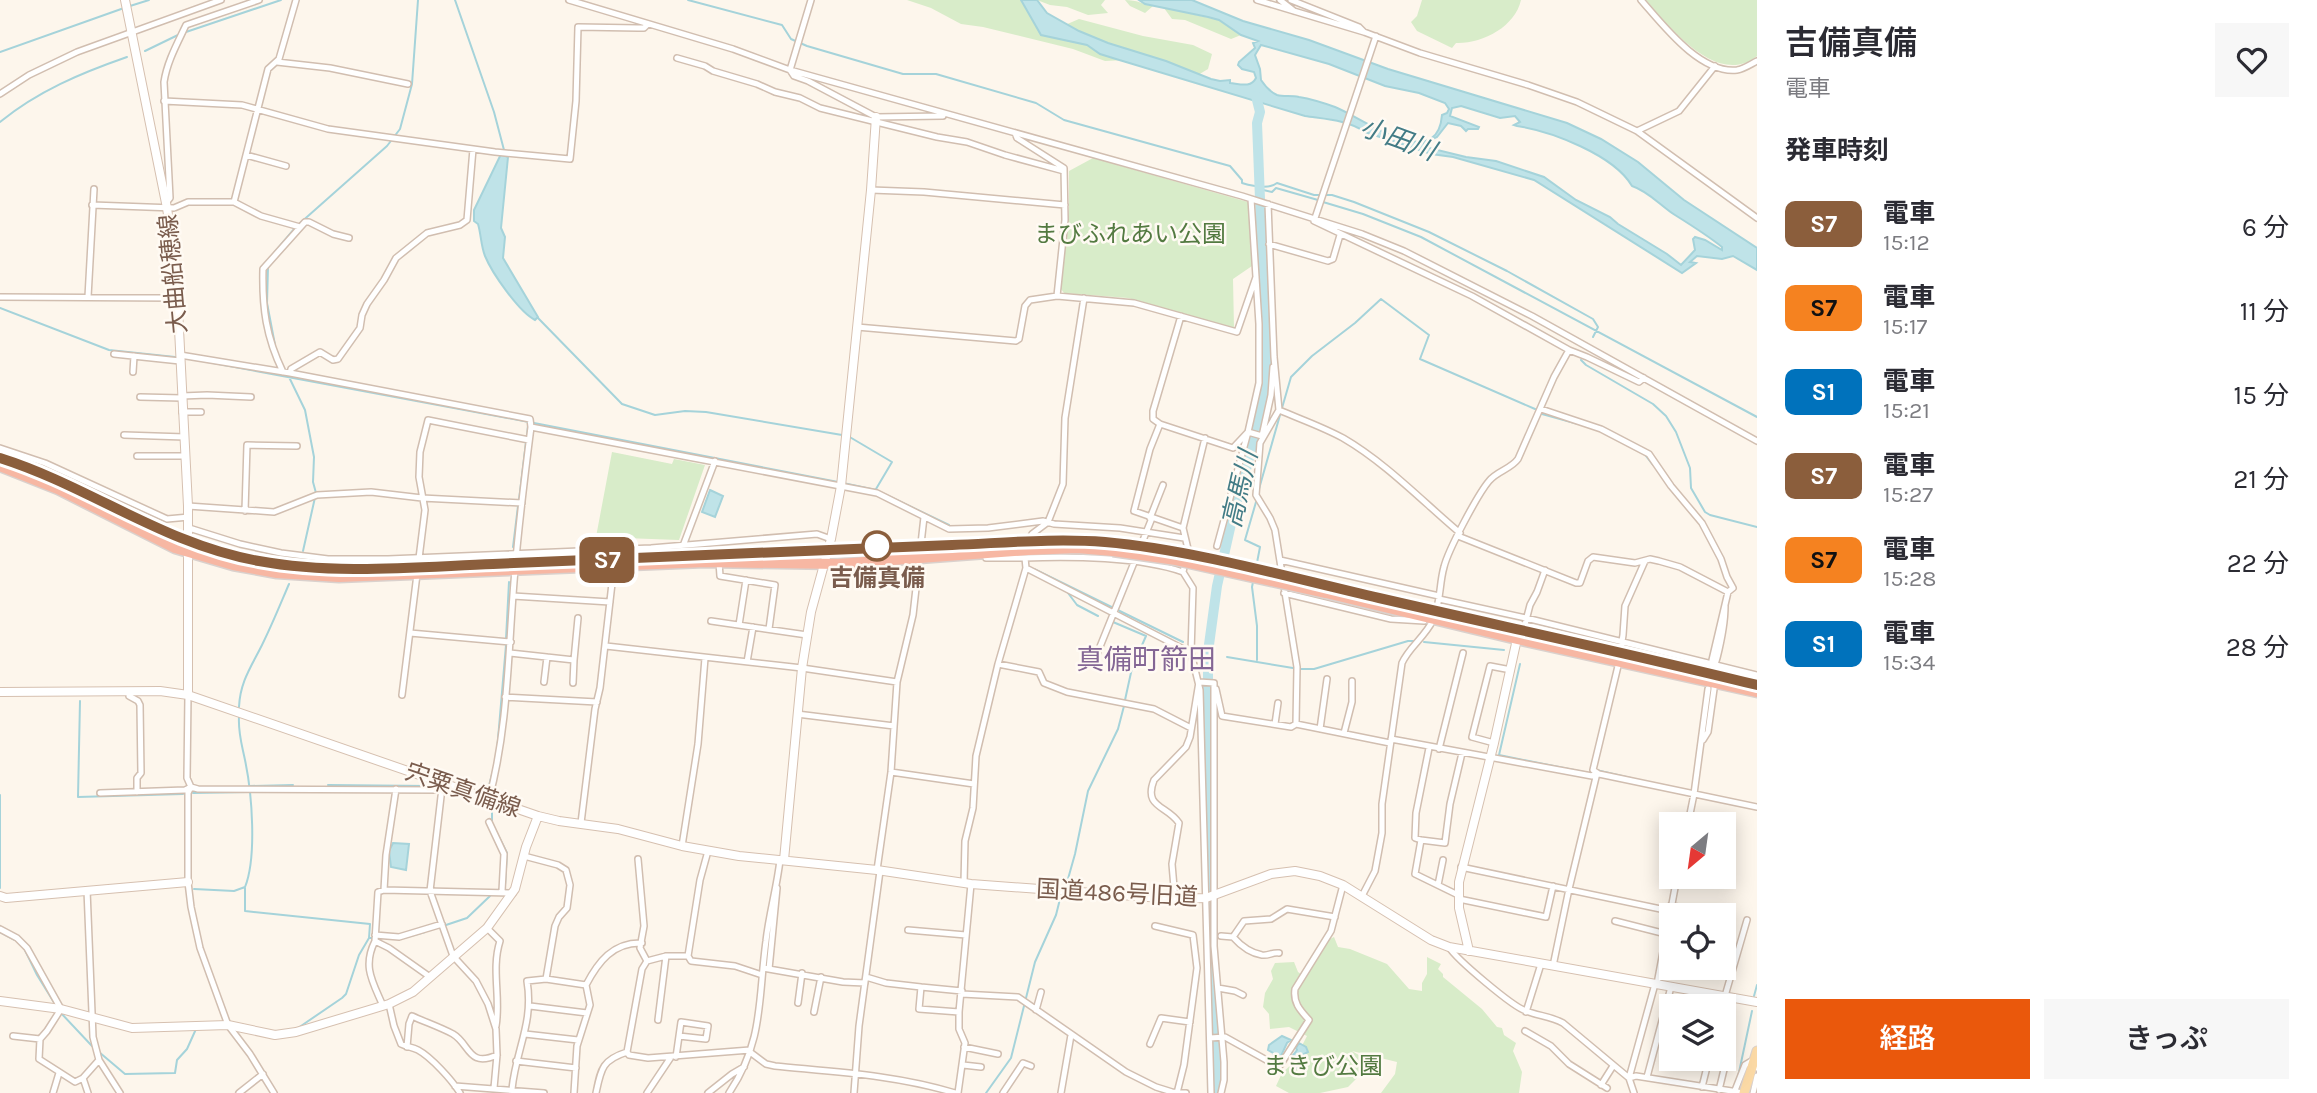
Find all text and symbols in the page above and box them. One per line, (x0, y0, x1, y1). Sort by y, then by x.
button: heart (2215, 23, 2289, 97)
text: 吉備真備 (1785, 24, 1917, 62)
text: 電車 (1785, 75, 1831, 102)
water label: 小田川 (1356, 111, 1443, 168)
text: 発車時刻 (1785, 135, 1889, 166)
text: 電車 (1883, 198, 1935, 229)
text: S7 (1810, 210, 1837, 238)
text: 6 分 (2242, 212, 2289, 243)
street label: 大曲船穂線 (154, 213, 192, 335)
park label: まびふれあい公園 (1034, 220, 1226, 248)
text: 15:12 (1883, 229, 1930, 256)
text: 電車 (1883, 282, 1935, 313)
text: S7 (1810, 294, 1837, 322)
text: 11 分 (2240, 296, 2289, 327)
text: 15:17 (1883, 313, 1927, 340)
text: 電車 (1883, 366, 1935, 397)
text: S1 (1812, 378, 1835, 406)
text: 15 分 (2234, 380, 2289, 411)
text: 15:21 (1883, 397, 1930, 424)
water label: 高馬川 (1216, 445, 1265, 530)
text: 電車 (1883, 450, 1935, 481)
text: S7 (1810, 462, 1837, 490)
text: 21 分 (2233, 464, 2289, 495)
text: 15:27 (1883, 481, 1933, 508)
marker: 吉備真備 (862, 531, 892, 561)
text: 電車 (1883, 534, 1935, 565)
line badge: S7 (576, 537, 638, 583)
text: S7 (593, 546, 621, 574)
text: S7 (1810, 546, 1837, 574)
text: 22 分 (2227, 548, 2289, 579)
place label: 吉備真備 (829, 564, 925, 592)
text: 15:28 (1883, 565, 1936, 592)
text: 電車 (1883, 618, 1935, 649)
text: S1 (1812, 630, 1835, 658)
text: 28 分 (2226, 632, 2289, 663)
district label: 真備町箭田 (1076, 643, 1216, 676)
text: 15:34 (1883, 649, 1935, 676)
street label: 宍粟真備線 (402, 757, 524, 823)
north arrow (1659, 812, 1736, 889)
map controls (1659, 812, 1736, 1071)
street label: 国道486号旧道 (1035, 875, 1199, 911)
button: locate (1659, 903, 1736, 980)
button: layers (1659, 994, 1736, 1071)
button: 経路 (1785, 999, 2030, 1079)
button: きっぷ (2044, 999, 2289, 1079)
park label: まきび公園 (1263, 1052, 1383, 1080)

